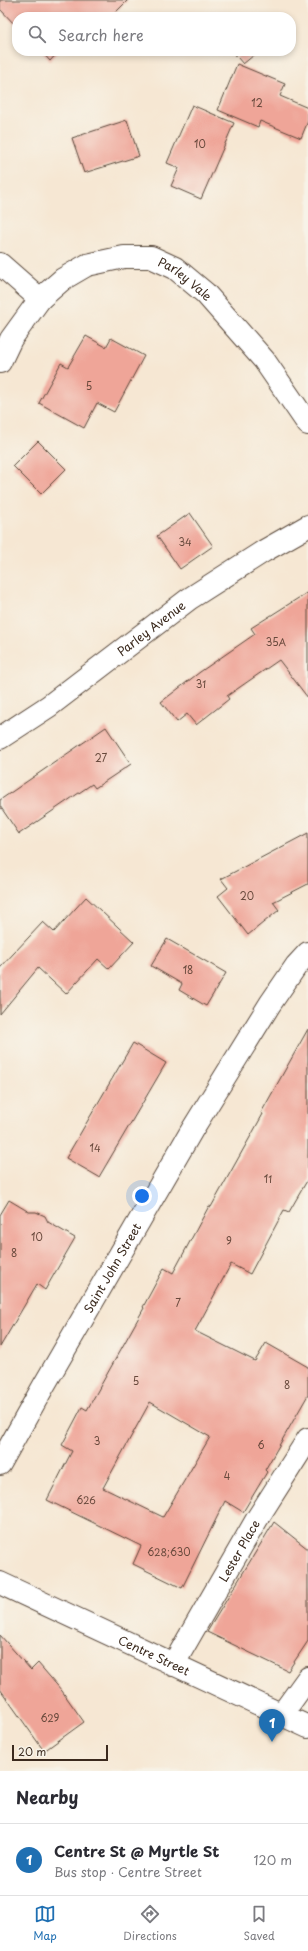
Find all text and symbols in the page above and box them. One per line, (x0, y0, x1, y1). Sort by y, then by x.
search box (12, 12, 296, 56)
icon: search (26, 23, 48, 45)
text: Search here (58, 23, 144, 46)
house number: 12 (251, 95, 263, 110)
house number: 10 (194, 136, 206, 151)
street label: Parley Vale (155, 253, 217, 305)
house number: 5 (86, 378, 92, 393)
house number: 34 (178, 534, 192, 549)
street label: Parley Avenue (113, 596, 189, 660)
house number: 35A (266, 634, 287, 649)
house number: 31 (196, 676, 206, 691)
house number: 27 (95, 750, 108, 765)
house number: 20 (240, 888, 254, 903)
house number: 18 (183, 962, 193, 977)
house number: 14 (89, 1140, 101, 1155)
house number: 11 (264, 1171, 272, 1186)
your location (132, 1186, 152, 1206)
street label: Saint John Street (79, 1219, 145, 1316)
house number: 10 (31, 1229, 43, 1244)
house number: 9 (226, 1233, 232, 1248)
house number: 8 (11, 1245, 17, 1260)
house number: 7 (175, 1295, 181, 1310)
house number: 5 (133, 1373, 139, 1388)
house number: 8 (284, 1377, 290, 1392)
house number: 3 (94, 1433, 100, 1448)
house number: 6 (257, 1437, 265, 1452)
house number: 4 (224, 1468, 231, 1483)
house number: 626 (76, 1492, 96, 1507)
street label: Lester Place (214, 1516, 264, 1585)
house number: 628;630 (147, 1544, 191, 1559)
street label: Centre Street (115, 1631, 193, 1680)
pin: 1 (259, 1709, 285, 1742)
house number: 629 (41, 1710, 60, 1725)
scale bar (12, 1743, 108, 1762)
text: 20 m (18, 1743, 46, 1760)
text: Nearby (16, 1784, 78, 1810)
text: Centre St @ Myrtle St (54, 1839, 219, 1862)
text: 1 (26, 1850, 32, 1869)
text: 120 m (253, 1850, 292, 1869)
text: Bus stop · Centre Street (54, 1862, 202, 1881)
tab: Map (33, 1903, 57, 1944)
tab: Directions (123, 1903, 177, 1944)
tab: Saved (243, 1903, 275, 1944)

